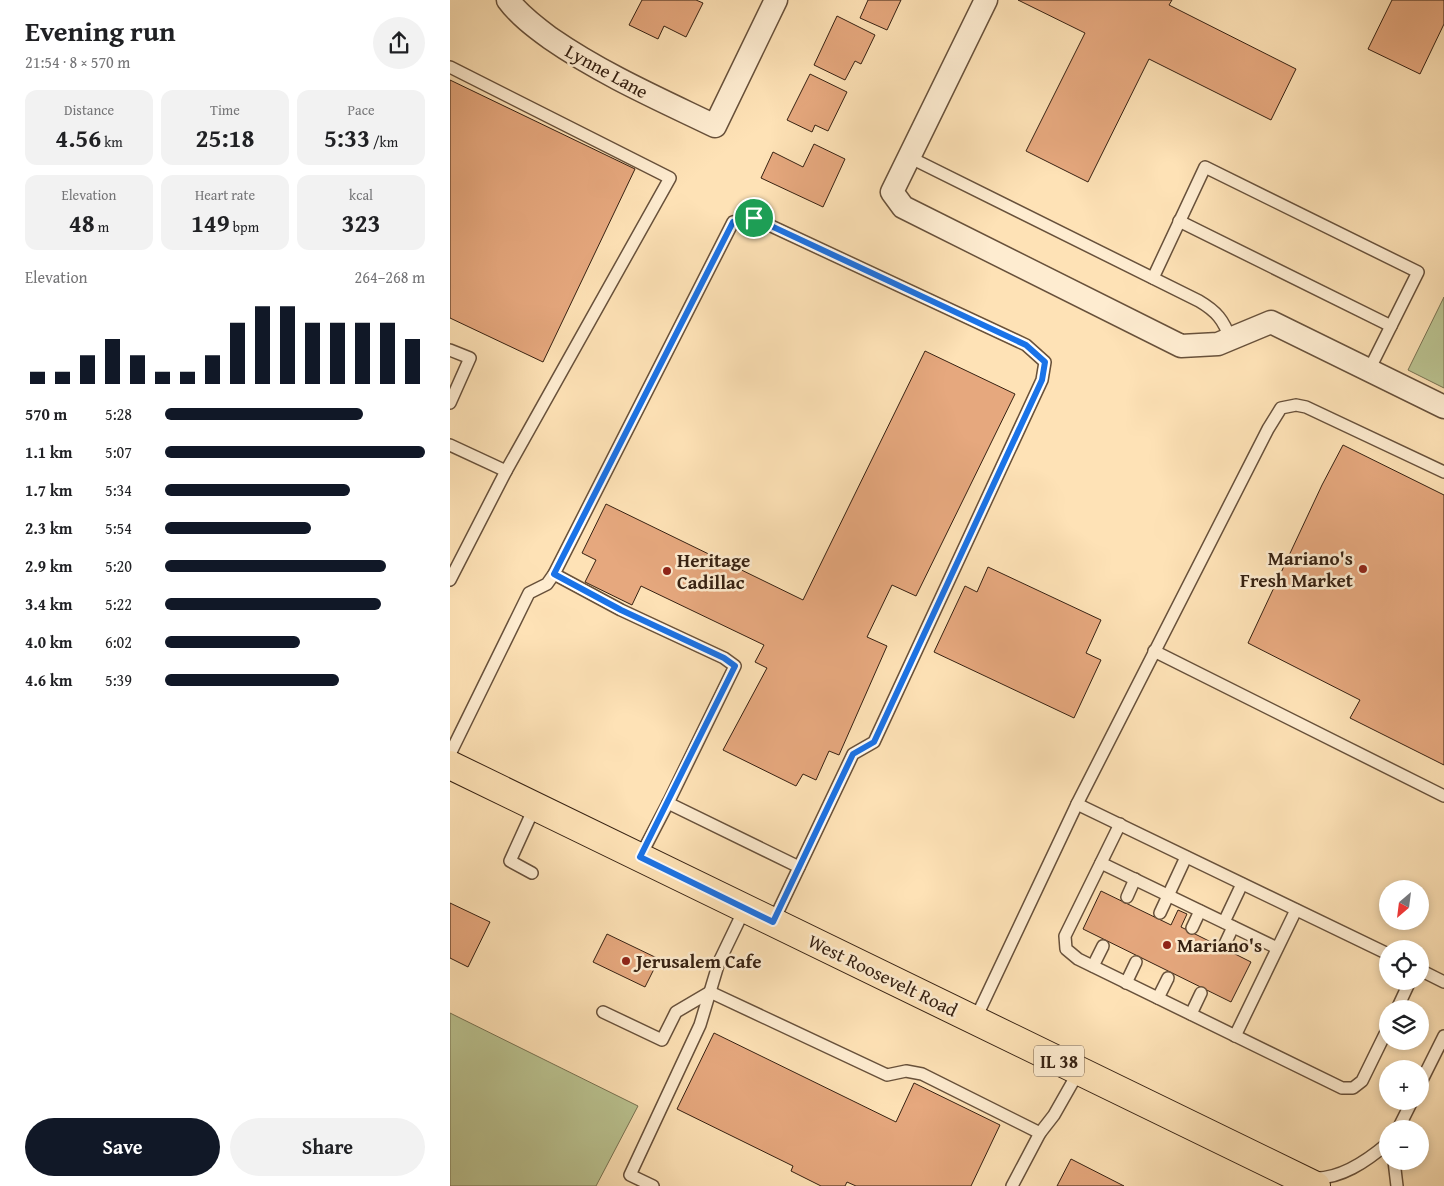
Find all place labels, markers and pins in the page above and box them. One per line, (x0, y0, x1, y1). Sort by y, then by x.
pin (733, 197, 775, 239)
place label: Mariano's Fresh Market (1240, 544, 1354, 594)
place label: Heritage Cadillac (677, 546, 750, 596)
marker: Mariano's Fresh Market (1357, 563, 1369, 575)
marker: Heritage Cadillac (661, 565, 673, 577)
place label: Mariano's (1177, 931, 1262, 959)
marker: Mariano's (1161, 939, 1173, 951)
place label: Jerusalem Cafe (633, 947, 762, 975)
marker: Jerusalem Cafe (620, 955, 632, 967)

